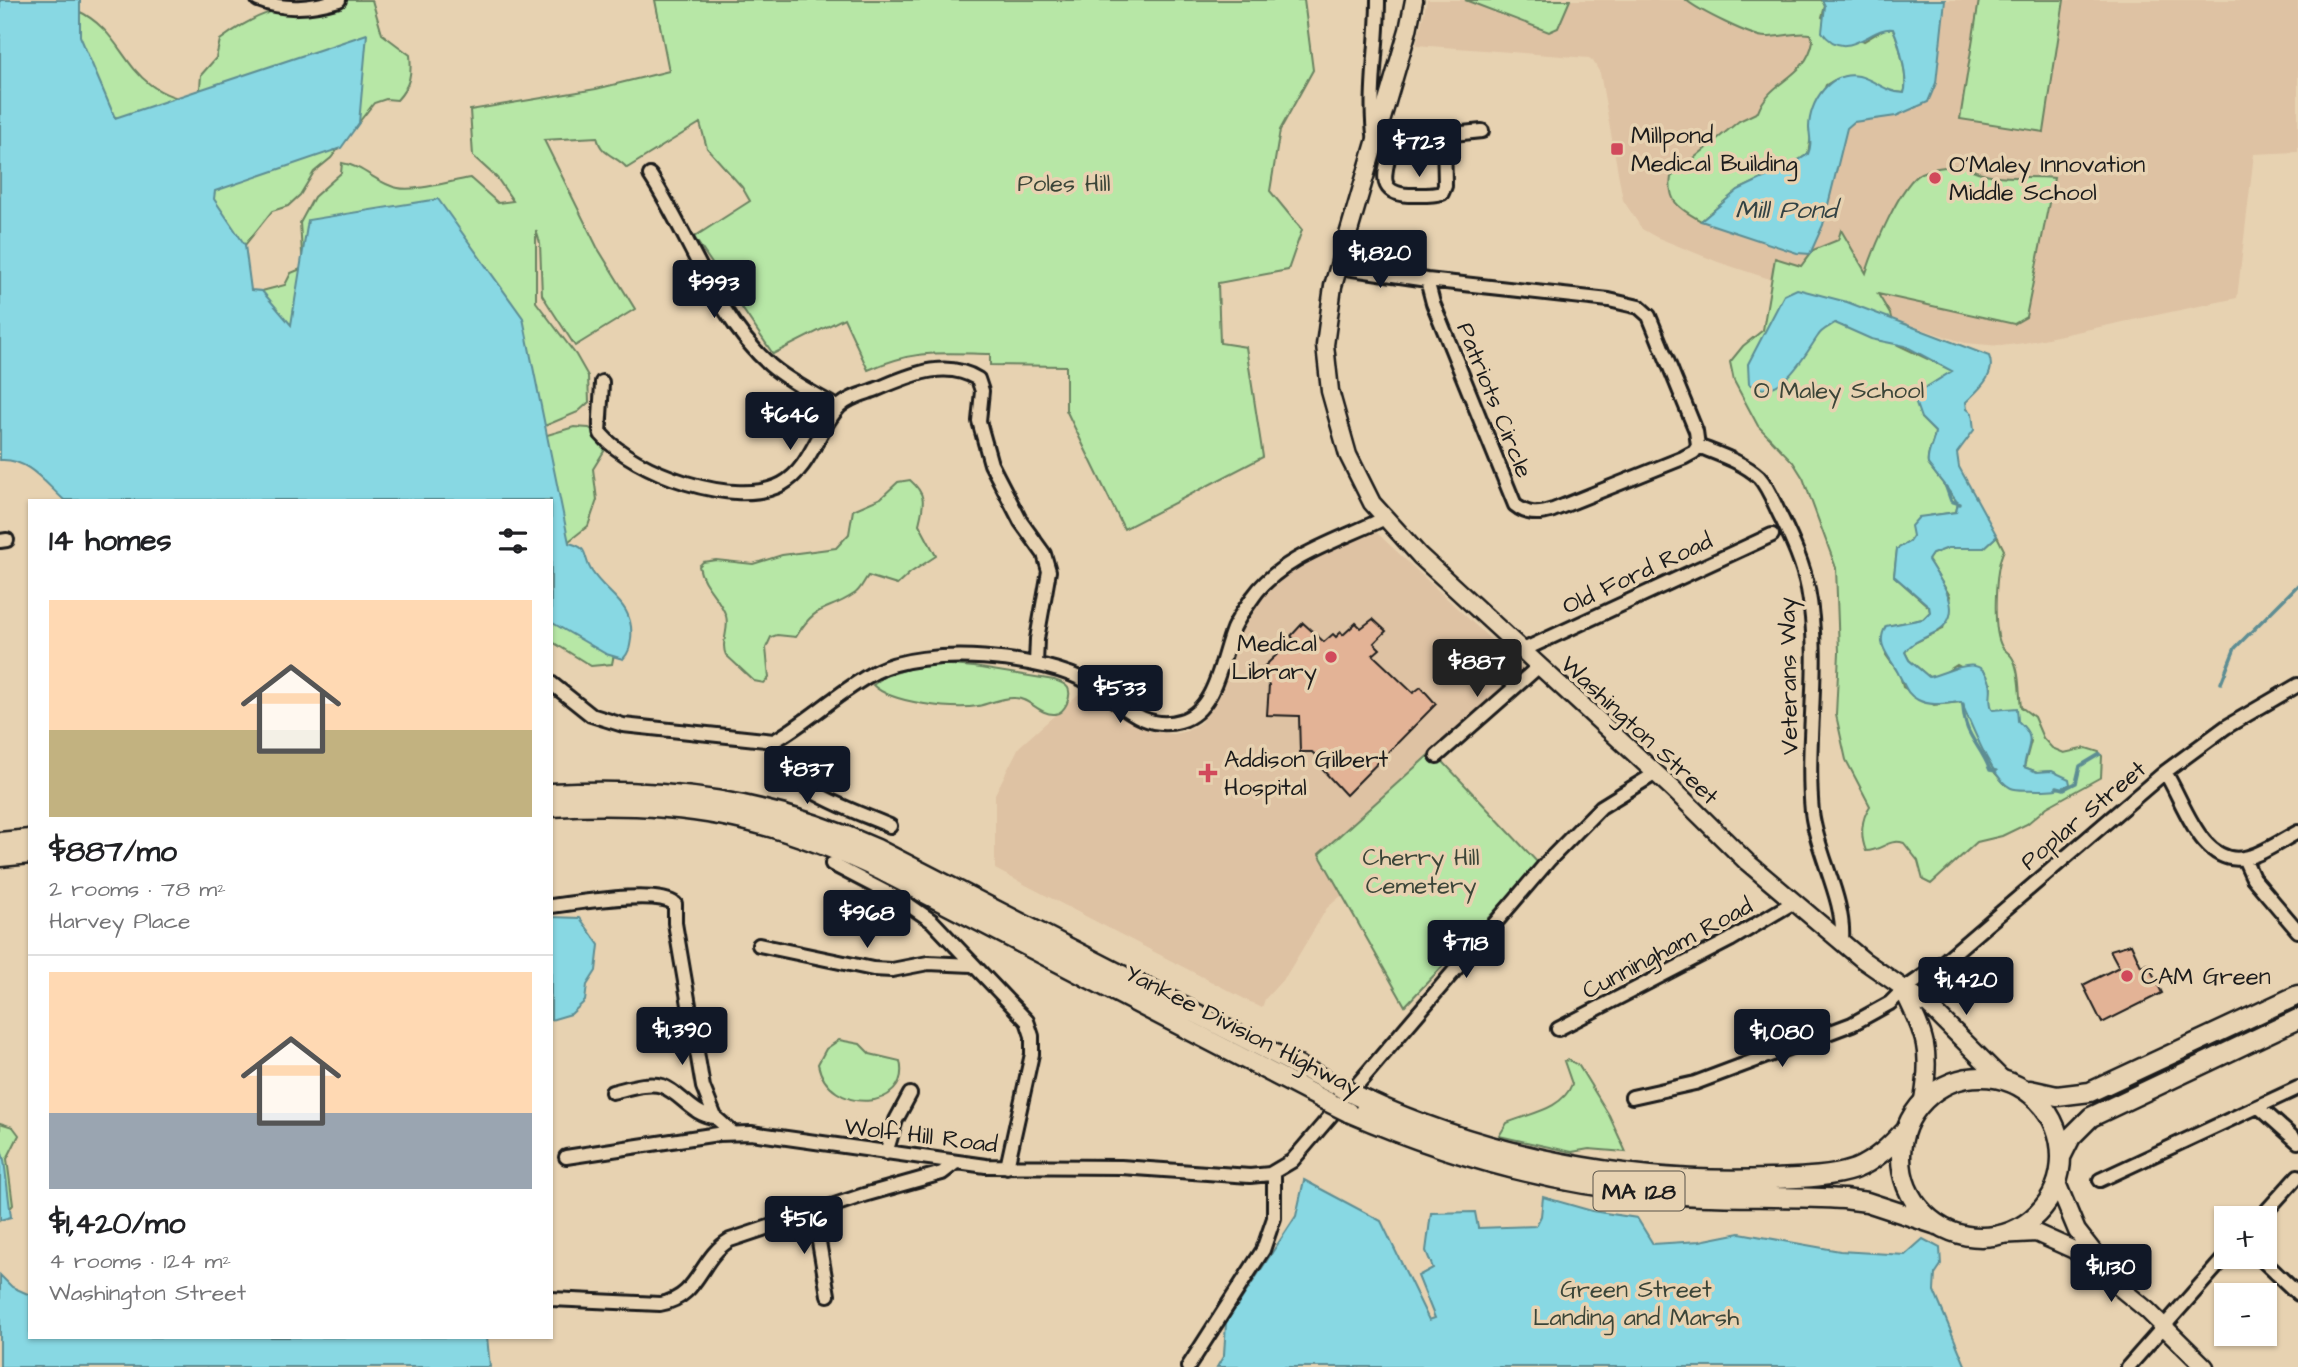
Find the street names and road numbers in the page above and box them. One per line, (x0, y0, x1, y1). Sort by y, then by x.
street label: Patriots Circle (1447, 318, 1541, 483)
street label: Old Ford Road (1557, 524, 1718, 624)
street label: Veterans Way (1771, 597, 1808, 755)
street label: Washington Street (1552, 648, 1726, 814)
street label: Poplar Street (2013, 753, 2154, 879)
street label: Cunningham Road (1576, 890, 1759, 1009)
street label: Yankee Division Highway (1118, 957, 1366, 1106)
street label: Wolf Hill Road (842, 1110, 999, 1162)
road number: MA 128 (1594, 1172, 1684, 1210)

